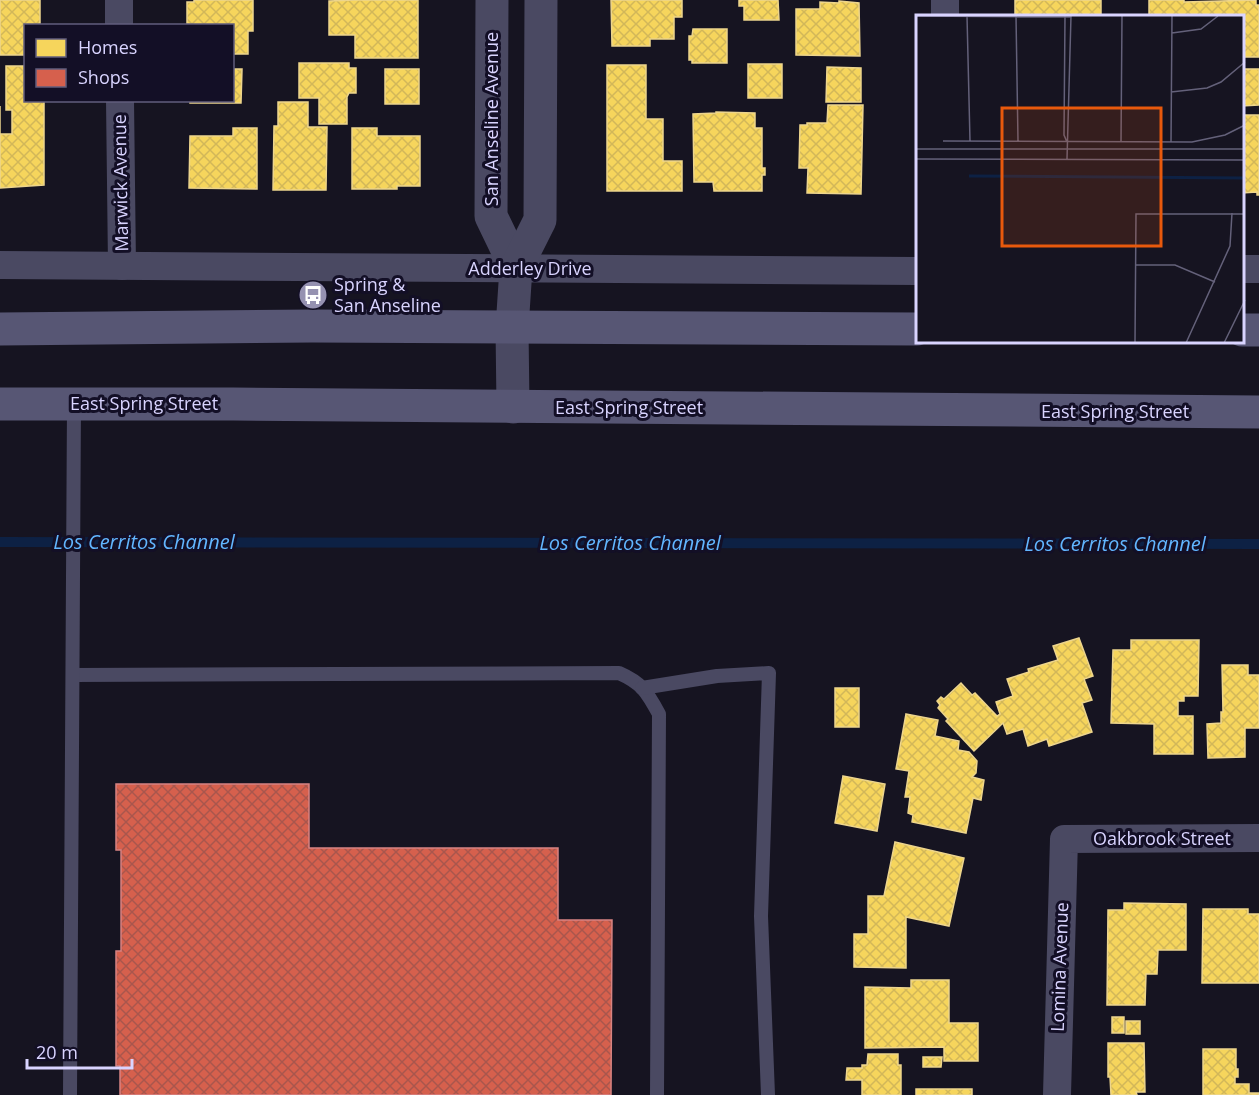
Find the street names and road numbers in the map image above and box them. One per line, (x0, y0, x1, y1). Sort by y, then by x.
street label: San Anseline Avenue (479, 32, 503, 206)
street label: Marwick Avenue (107, 114, 133, 252)
street label: Adderley Drive (468, 256, 592, 280)
street label: East Spring Street (70, 391, 218, 415)
street label: East Spring Street (555, 395, 703, 419)
street label: East Spring Street (1041, 399, 1189, 423)
street label: Oakbrook Street (1093, 826, 1231, 850)
street label: Lomina Avenue (1045, 902, 1073, 1032)

